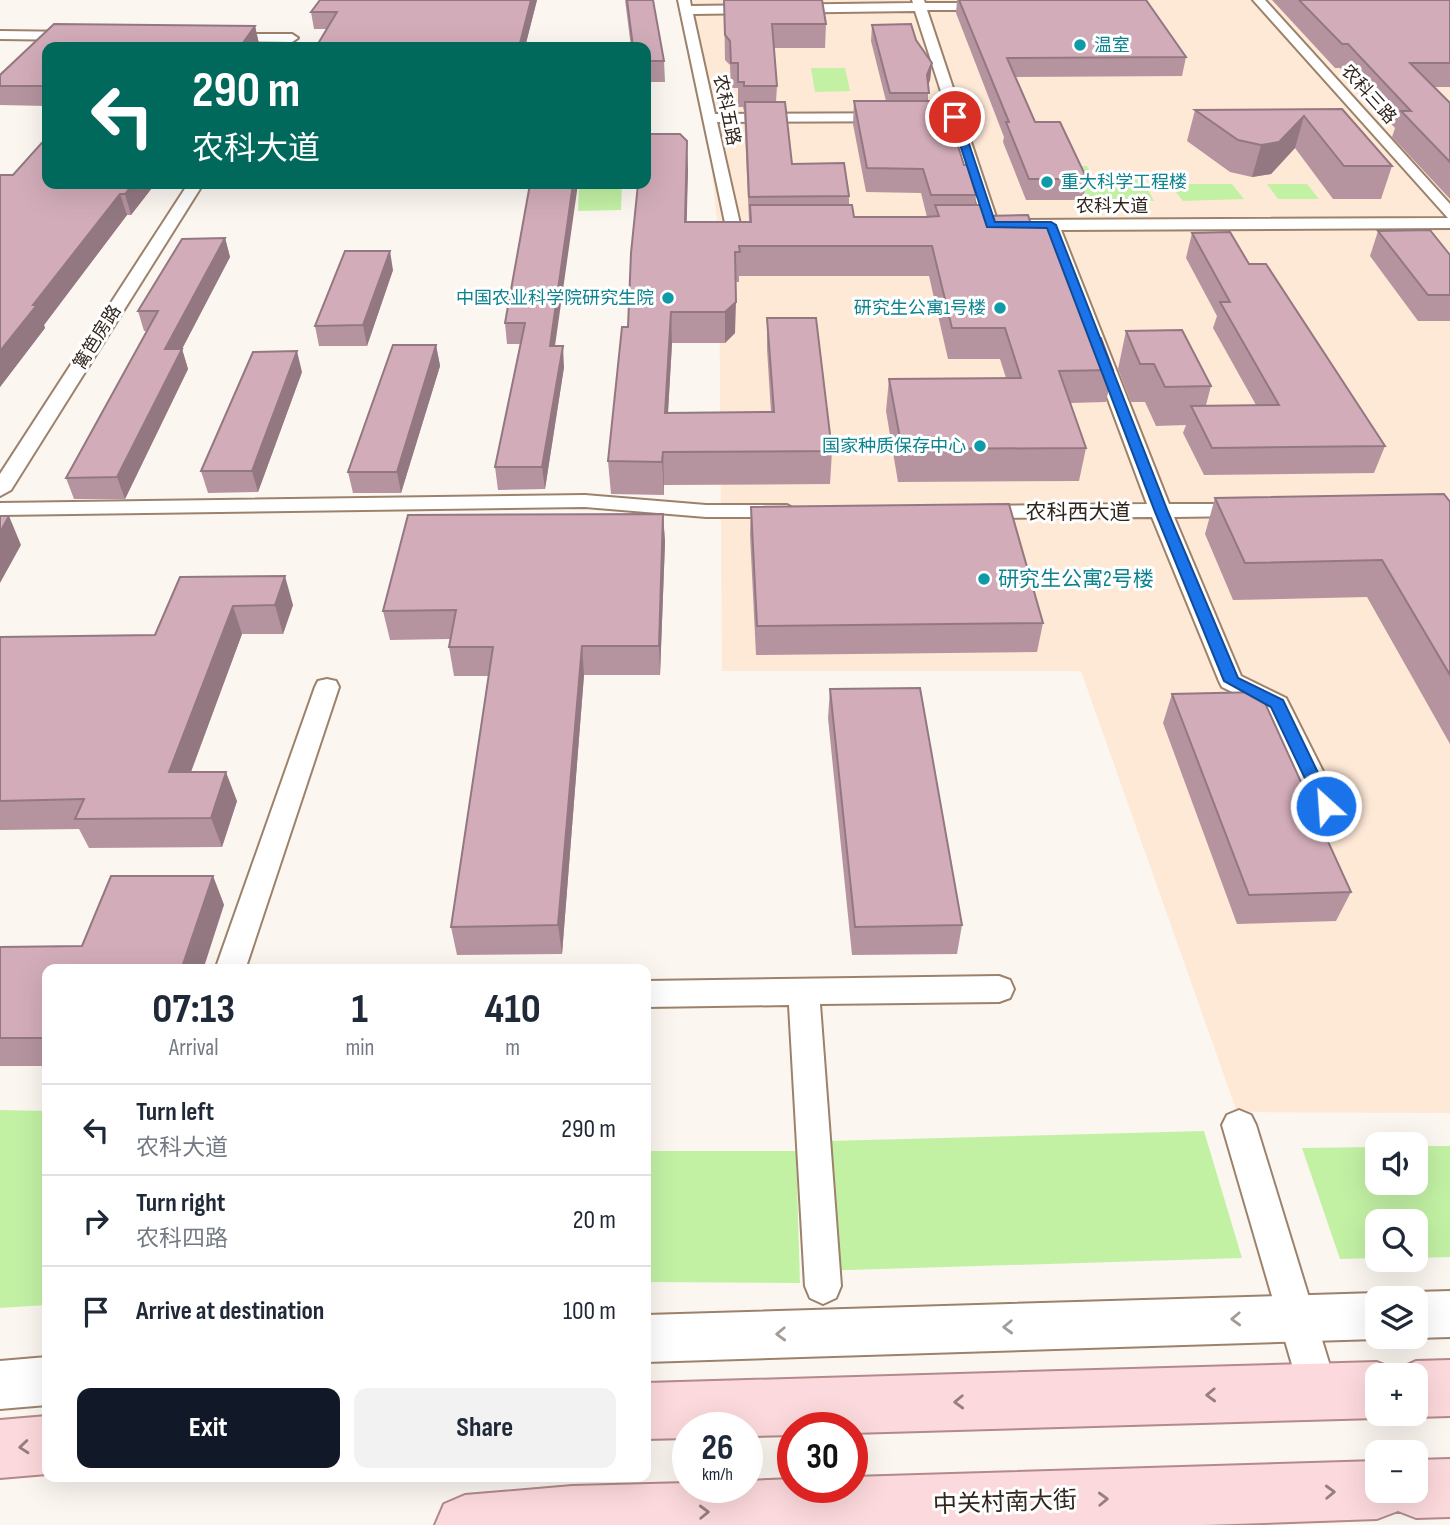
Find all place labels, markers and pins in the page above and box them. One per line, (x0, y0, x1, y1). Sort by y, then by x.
place label: 温室 (1094, 35, 1130, 56)
marker: 温室 (1072, 37, 1088, 53)
pin (925, 87, 985, 147)
place label: 重大科学工程楼 (1061, 172, 1187, 193)
marker: 重大科学工程楼 (1039, 174, 1055, 190)
place label: 中国农业科学院研究生院 (456, 288, 654, 309)
marker: 中国农业科学院研究生院 (660, 290, 676, 306)
place label: 研究生公寓1号楼 (854, 298, 986, 319)
marker: 研究生公寓1号楼 (992, 300, 1008, 316)
place label: 国家种质保存中心 (822, 436, 966, 457)
marker: 国家种质保存中心 (972, 438, 988, 454)
place label: 研究生公寓2号楼 (998, 567, 1154, 592)
marker: 研究生公寓2号楼 (976, 571, 992, 587)

